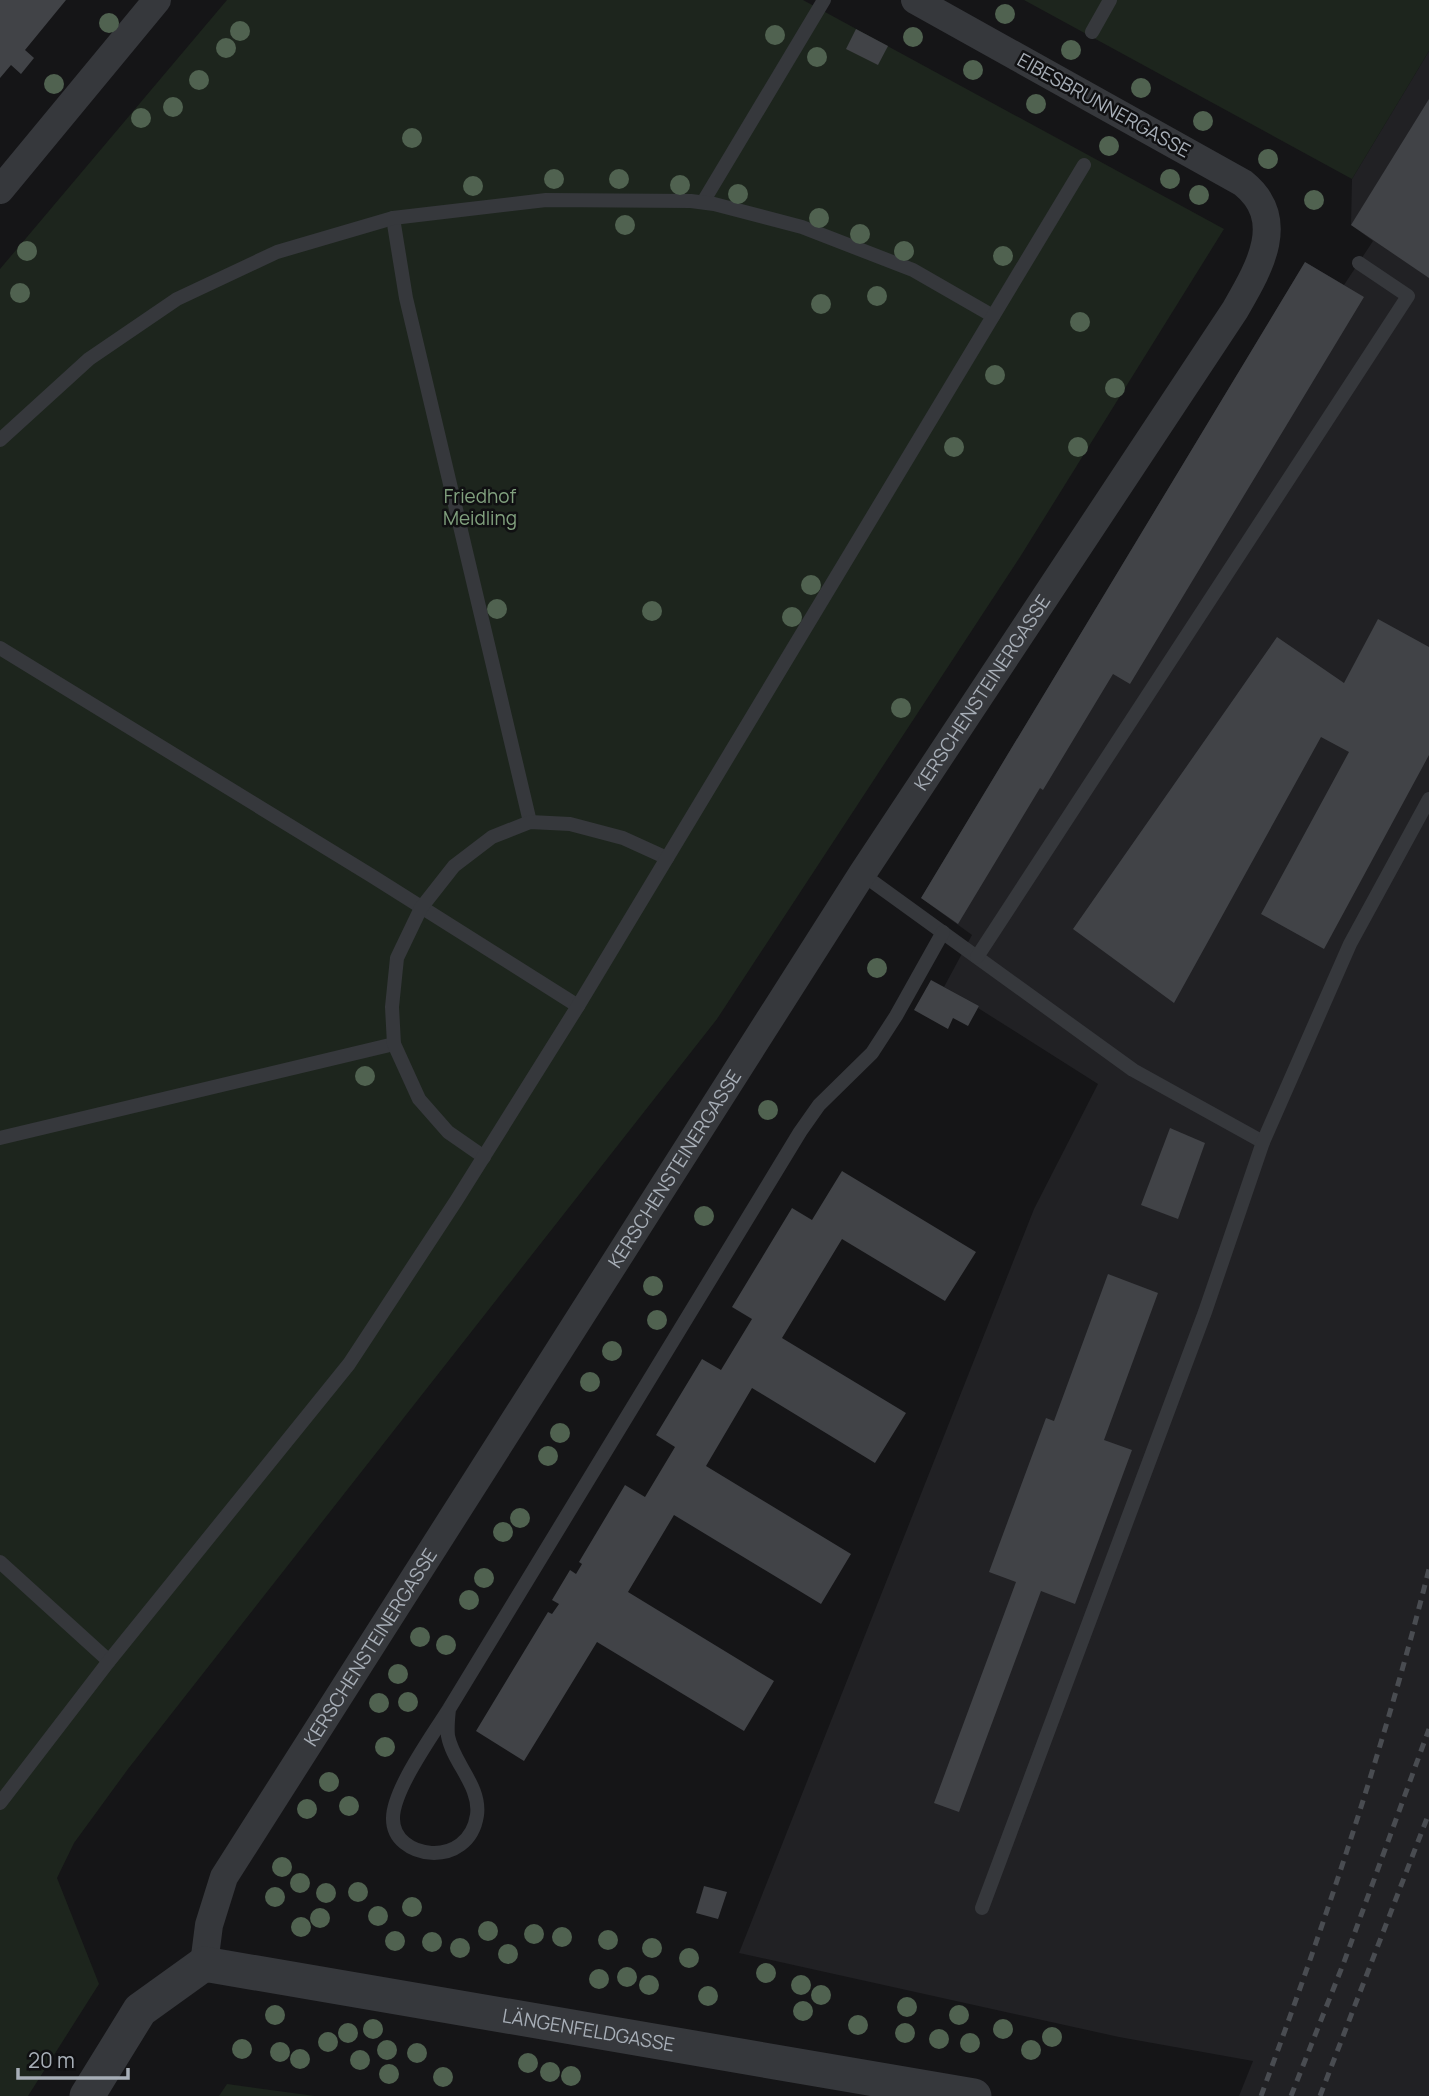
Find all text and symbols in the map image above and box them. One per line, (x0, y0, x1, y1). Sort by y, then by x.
street label: EIBESBRUNNERGASSE (1013, 47, 1195, 163)
park label: Friedhof Meidling (443, 483, 517, 531)
street label: KERSCHENSTEINERGASSE (908, 589, 1056, 795)
street label: KERSCHENSTEINERGASSE (602, 1065, 747, 1273)
street label: KERSCHENSTEINERGASSE (298, 1543, 443, 1751)
street label: LÄNGENFELDGASSE (501, 2002, 677, 2057)
scale bar (18, 2036, 128, 2080)
text: 20 m (28, 2046, 75, 2074)

